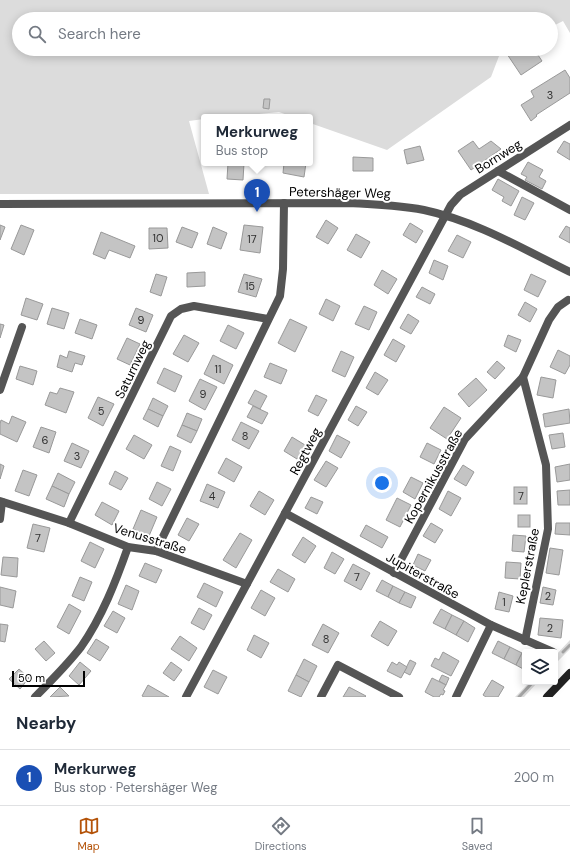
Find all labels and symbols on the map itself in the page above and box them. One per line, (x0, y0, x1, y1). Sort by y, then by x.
house number: 3 (547, 88, 553, 102)
street label: Bornweg (472, 135, 525, 177)
pin: 1 (244, 179, 270, 212)
street label: Petershäger Weg (289, 183, 391, 202)
house number: 10 (153, 231, 163, 245)
house number: 17 (247, 232, 257, 246)
house number: 15 (245, 279, 255, 293)
house number: 9 (138, 313, 145, 327)
street label: Saturnweg (111, 337, 154, 401)
house number: 11 (215, 362, 221, 376)
house number: 9 (200, 387, 207, 401)
house number: 5 (98, 404, 105, 418)
street label: Regtweg (286, 425, 325, 478)
street label: Kopernikusstraße (400, 426, 466, 526)
house number: 8 (242, 429, 248, 443)
house number: 6 (42, 433, 49, 447)
house number: 3 (74, 449, 80, 463)
your location (372, 473, 392, 493)
house number: 4 (209, 489, 216, 503)
house number: 7 (518, 489, 524, 503)
street label: Venusstraße (111, 519, 189, 558)
street label: Keplerstraße (512, 527, 543, 605)
house number: 7 (35, 531, 41, 545)
street label: Jupiterstraße (383, 548, 462, 603)
house number: 7 (354, 570, 360, 584)
house number: 2 (545, 589, 551, 603)
house number: 1 (502, 595, 506, 609)
house number: 2 (547, 621, 553, 635)
house number: 8 (323, 632, 329, 646)
scale bar (12, 669, 85, 688)

